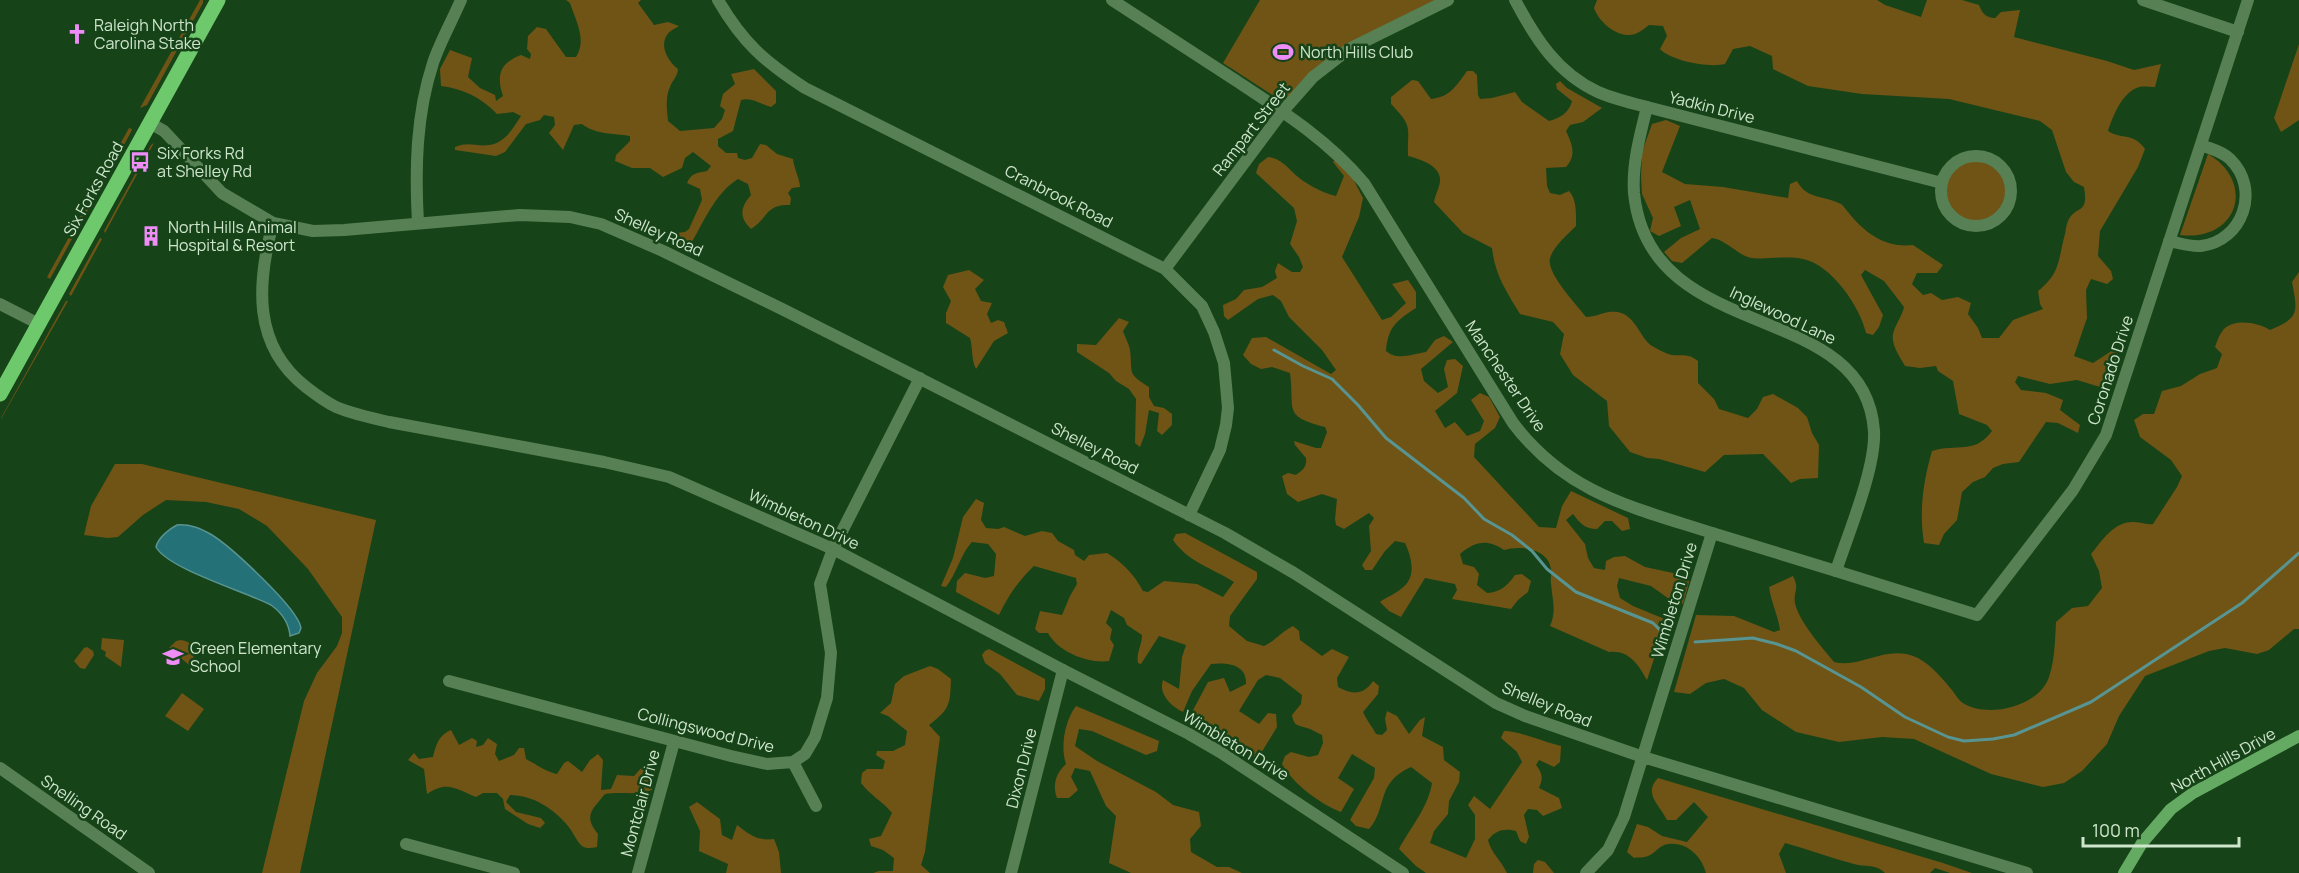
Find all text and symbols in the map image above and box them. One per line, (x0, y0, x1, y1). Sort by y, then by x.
place label: Raleigh North Carolina Stake (94, 14, 201, 54)
church icon: Raleigh North Carolina Stake (65, 22, 89, 46)
sports icon: North Hills Club (1271, 40, 1295, 64)
place label: North Hills Club (1300, 41, 1413, 63)
street label: Rampart Street (1207, 78, 1295, 180)
street label: Yadkin Drive (1667, 86, 1757, 128)
street label: Six Forks Road (58, 137, 128, 241)
place label: Six Forks Rd at Shelley Rd (157, 142, 252, 182)
bus stop icon: Six Forks Rd at Shelley Rd (128, 150, 152, 174)
street label: Cranbrook Road (1001, 159, 1117, 233)
street label: Shelley Road (611, 203, 707, 261)
place label: North Hills Animal Hospital & Resort (168, 216, 297, 256)
building icon: North Hills Animal Hospital & Resort (139, 224, 163, 248)
street label: Inglewood Lane (1726, 281, 1840, 349)
street label: Coronado Drive (2082, 312, 2138, 428)
street label: Manchester Drive (1461, 316, 1551, 436)
street label: Shelley Road (1048, 417, 1142, 479)
street label: Wimbleton Drive (745, 484, 863, 554)
street label: Wimbleton Drive (1646, 539, 1702, 661)
place label: Green Elementary School (190, 637, 322, 677)
school or university icon: Green Elementary School (161, 645, 185, 669)
street label: Shelley Road (1499, 676, 1595, 732)
street label: Collingswood Drive (635, 702, 777, 758)
street label: Wimbleton Drive (1179, 705, 1293, 785)
street label: North Hills Drive (2167, 722, 2279, 798)
street label: Dixon Drive (1000, 725, 1042, 811)
street label: Montclair Drive (615, 747, 665, 859)
street label: Snelling Road (37, 769, 131, 845)
scale bar (2083, 810, 2239, 848)
text: 100 m (2092, 818, 2140, 842)

